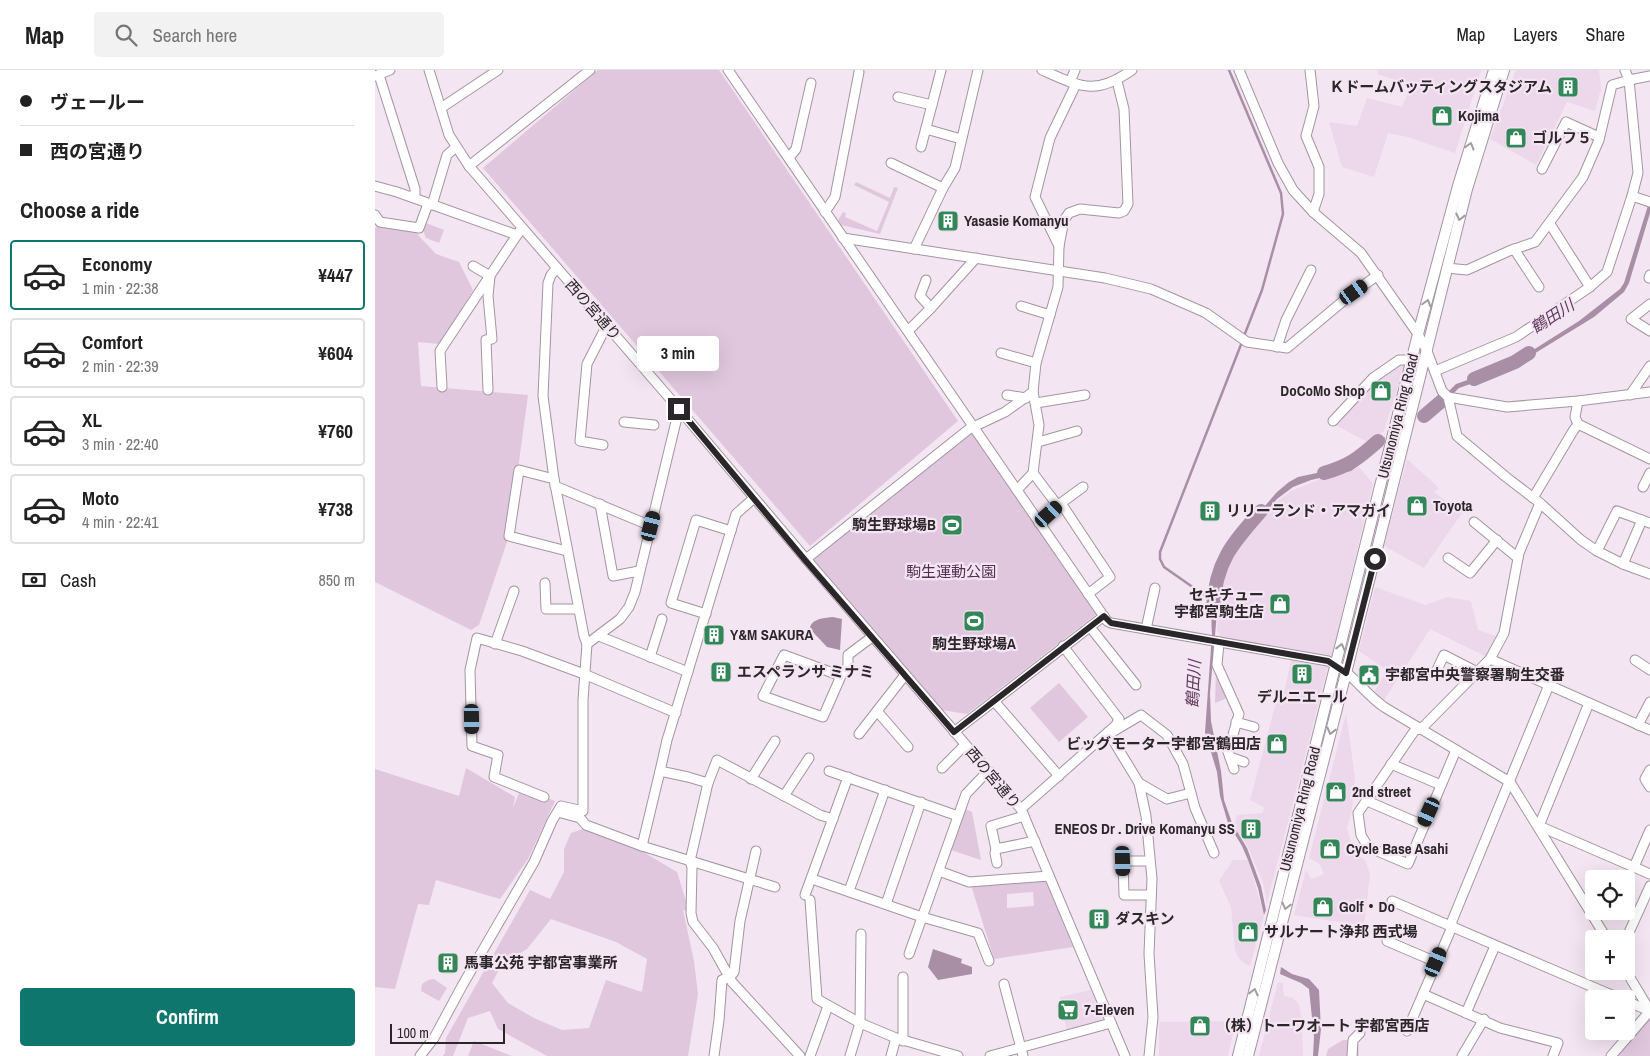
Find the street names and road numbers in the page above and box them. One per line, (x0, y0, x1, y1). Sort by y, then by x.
street label: 西の宮通り (561, 274, 626, 345)
street label: Utsunomiya Ring Road (1372, 351, 1423, 480)
street label: 西の宮通り (961, 742, 1026, 813)
street label: Utsunomiya Ring Road (1274, 744, 1325, 873)

